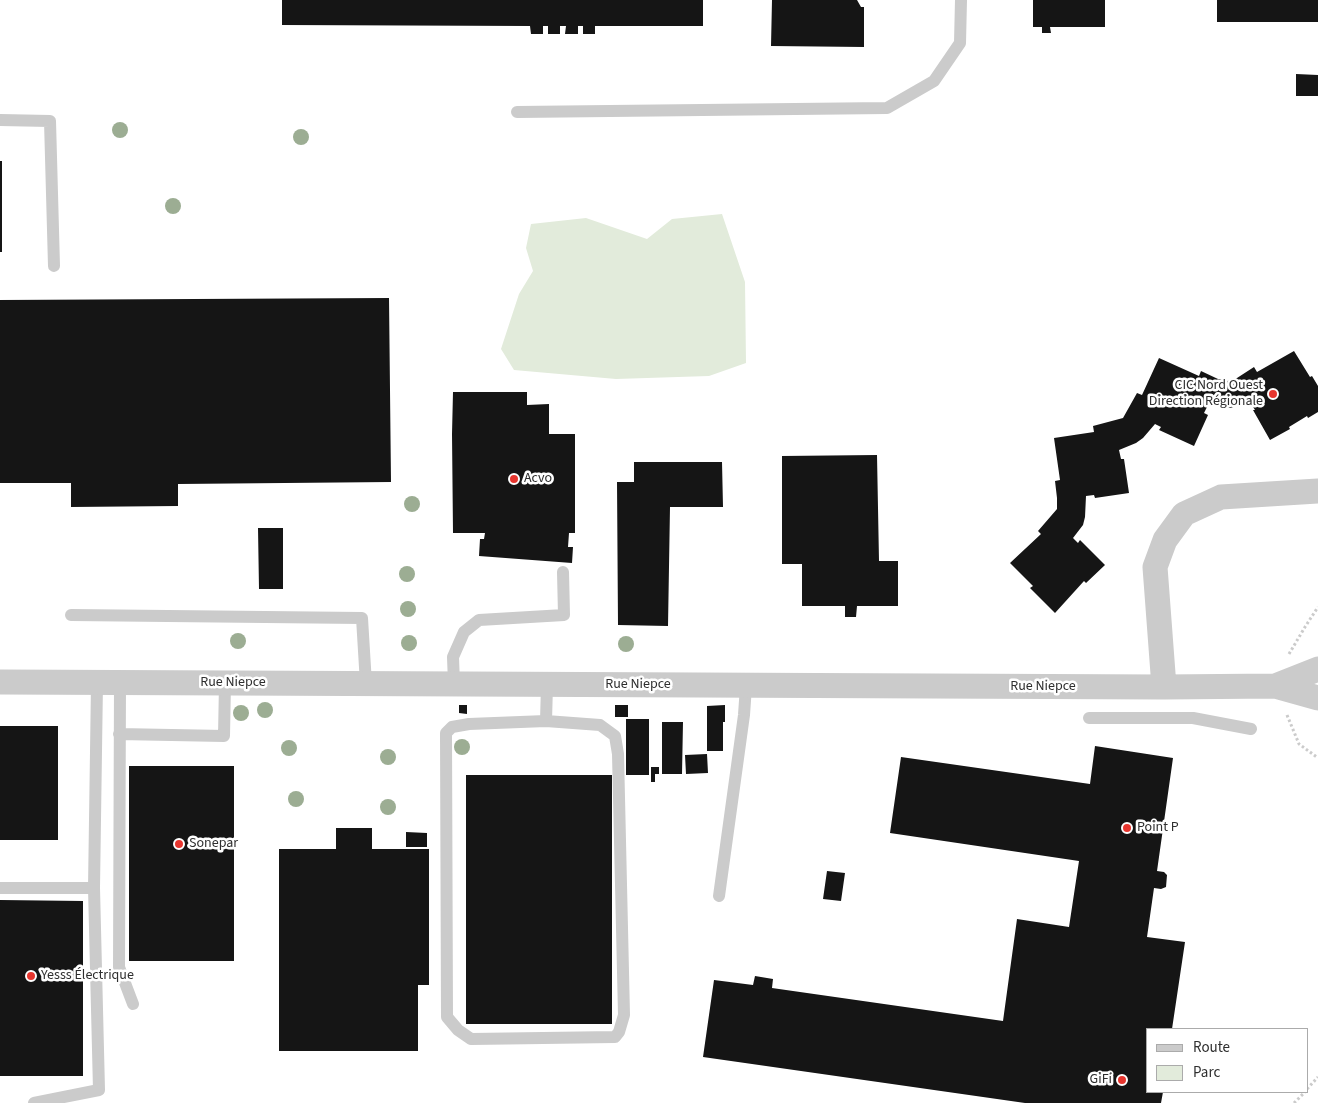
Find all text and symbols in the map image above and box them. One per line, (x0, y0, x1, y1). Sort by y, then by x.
place label: CIC Nord Ouest Direction Régionale (1149, 378, 1263, 411)
marker: CIC Nord Ouest Direction Régionale (1267, 388, 1279, 400)
place label: Acvo (524, 471, 552, 487)
marker: Acvo (508, 473, 520, 485)
street label: Rue Niepce (200, 675, 266, 691)
street label: Rue Niepce (605, 677, 671, 693)
street label: Rue Niepce (1010, 679, 1076, 695)
place label: Point P (1137, 820, 1179, 836)
marker: Point P (1121, 822, 1133, 834)
place label: Sonepar (189, 836, 238, 852)
marker: Sonepar (173, 838, 185, 850)
place label: Yesss Électrique (41, 968, 134, 984)
marker: Yesss Électrique (25, 970, 37, 982)
legend (1146, 1028, 1308, 1093)
text: Route (1193, 1037, 1230, 1058)
text: Parc (1193, 1062, 1220, 1083)
place label: GiFi (1090, 1072, 1112, 1088)
marker: GiFi (1116, 1074, 1128, 1086)

